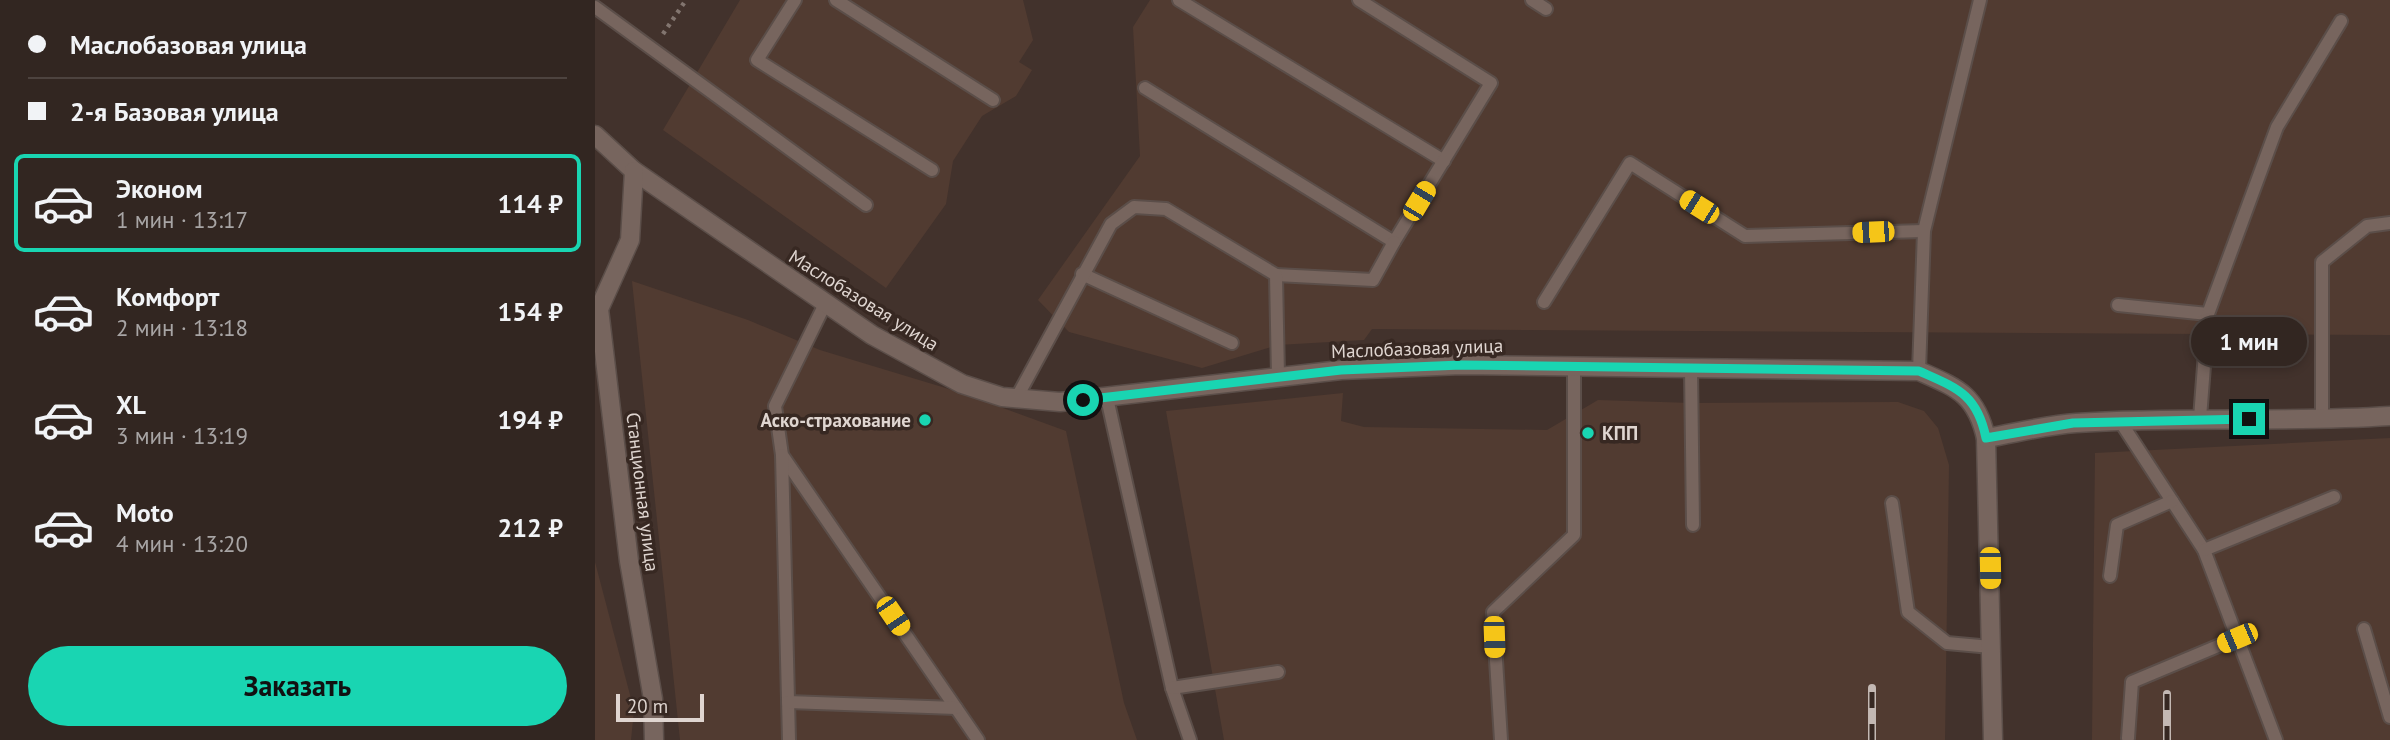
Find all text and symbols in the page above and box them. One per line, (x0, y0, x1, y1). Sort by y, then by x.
text: Маслобазовая улица (70, 28, 307, 61)
text: 2-я Базовая улица (70, 95, 279, 128)
icon: car (32, 172, 95, 235)
text: Эконом (116, 172, 203, 205)
car (1400, 178, 1439, 224)
text: 114 ₽ (497, 187, 563, 220)
car (1676, 187, 1723, 227)
text: 1 мин · 13:17 (116, 205, 248, 234)
car (1852, 221, 1895, 243)
street label: Маслобазовая улица (785, 244, 943, 356)
icon: car (32, 280, 95, 343)
text: Комфорт (116, 280, 219, 313)
text: 154 ₽ (497, 295, 563, 328)
text: 2 мин · 13:18 (116, 313, 248, 342)
callout: 1 мин (2191, 318, 2307, 366)
text: 1 мин (2219, 327, 2279, 356)
street label: Маслобазовая улица (1330, 333, 1504, 363)
route start (1067, 384, 1099, 416)
icon: car (32, 388, 95, 451)
text: XL (116, 388, 146, 421)
text: 194 ₽ (497, 403, 563, 436)
route end (2233, 403, 2265, 435)
place label: Аско-страхование (761, 408, 911, 432)
street label: Станционная улица (621, 411, 665, 573)
marker: Аско-страхование (917, 412, 933, 428)
text: 3 мин · 13:19 (116, 421, 248, 450)
place label: КПП (1602, 421, 1638, 445)
marker: КПП (1580, 425, 1596, 441)
icon: car (32, 496, 95, 559)
text: Moto (116, 496, 174, 529)
text: 212 ₽ (497, 511, 563, 544)
text: 4 мин · 13:20 (116, 529, 248, 558)
car (1980, 547, 2001, 589)
car (873, 593, 914, 639)
car (1483, 616, 1506, 658)
car (2214, 620, 2261, 656)
button: Заказать (28, 646, 567, 726)
scale bar (616, 691, 703, 723)
text: 20 m (627, 694, 668, 718)

